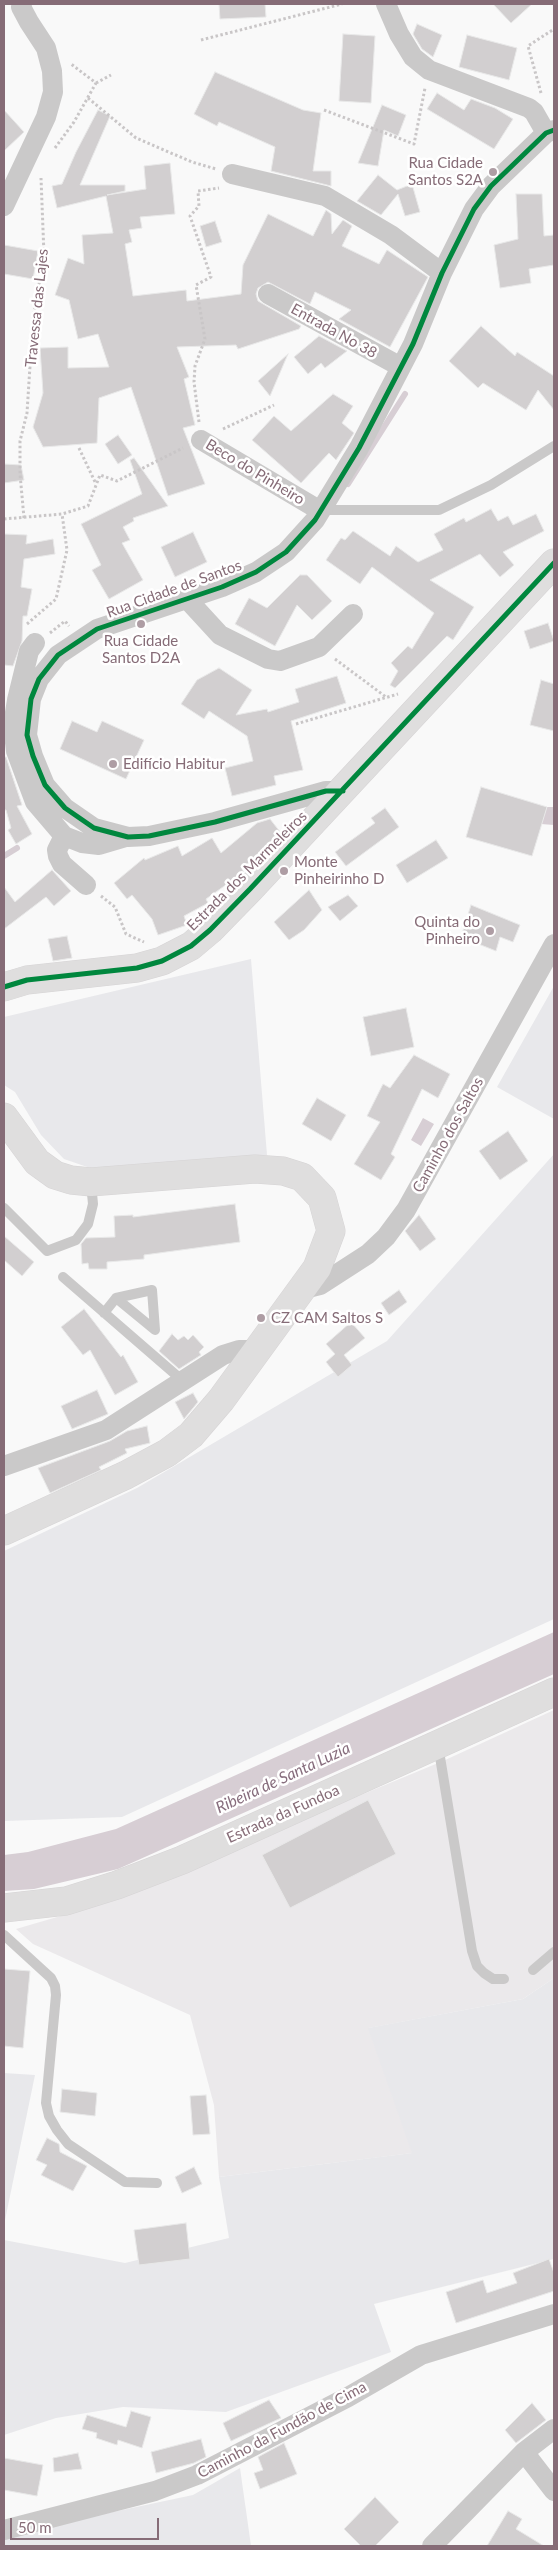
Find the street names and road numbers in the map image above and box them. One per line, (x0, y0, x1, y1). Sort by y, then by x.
street label: Travessa das Lajes (22, 248, 52, 368)
street label: Entrada No 38 (288, 300, 380, 362)
street label: Beco do Pinheiro (202, 435, 308, 509)
street label: Rua Cidade de Santos (104, 556, 244, 622)
street label: Estrada dos Marmeleiros (183, 807, 311, 935)
street label: Caminho dos Saltos (409, 1074, 487, 1196)
street label: Estrada da Fundoa (224, 1781, 342, 1847)
street label: Caminho da Fundão de Cima (195, 2378, 369, 2482)

